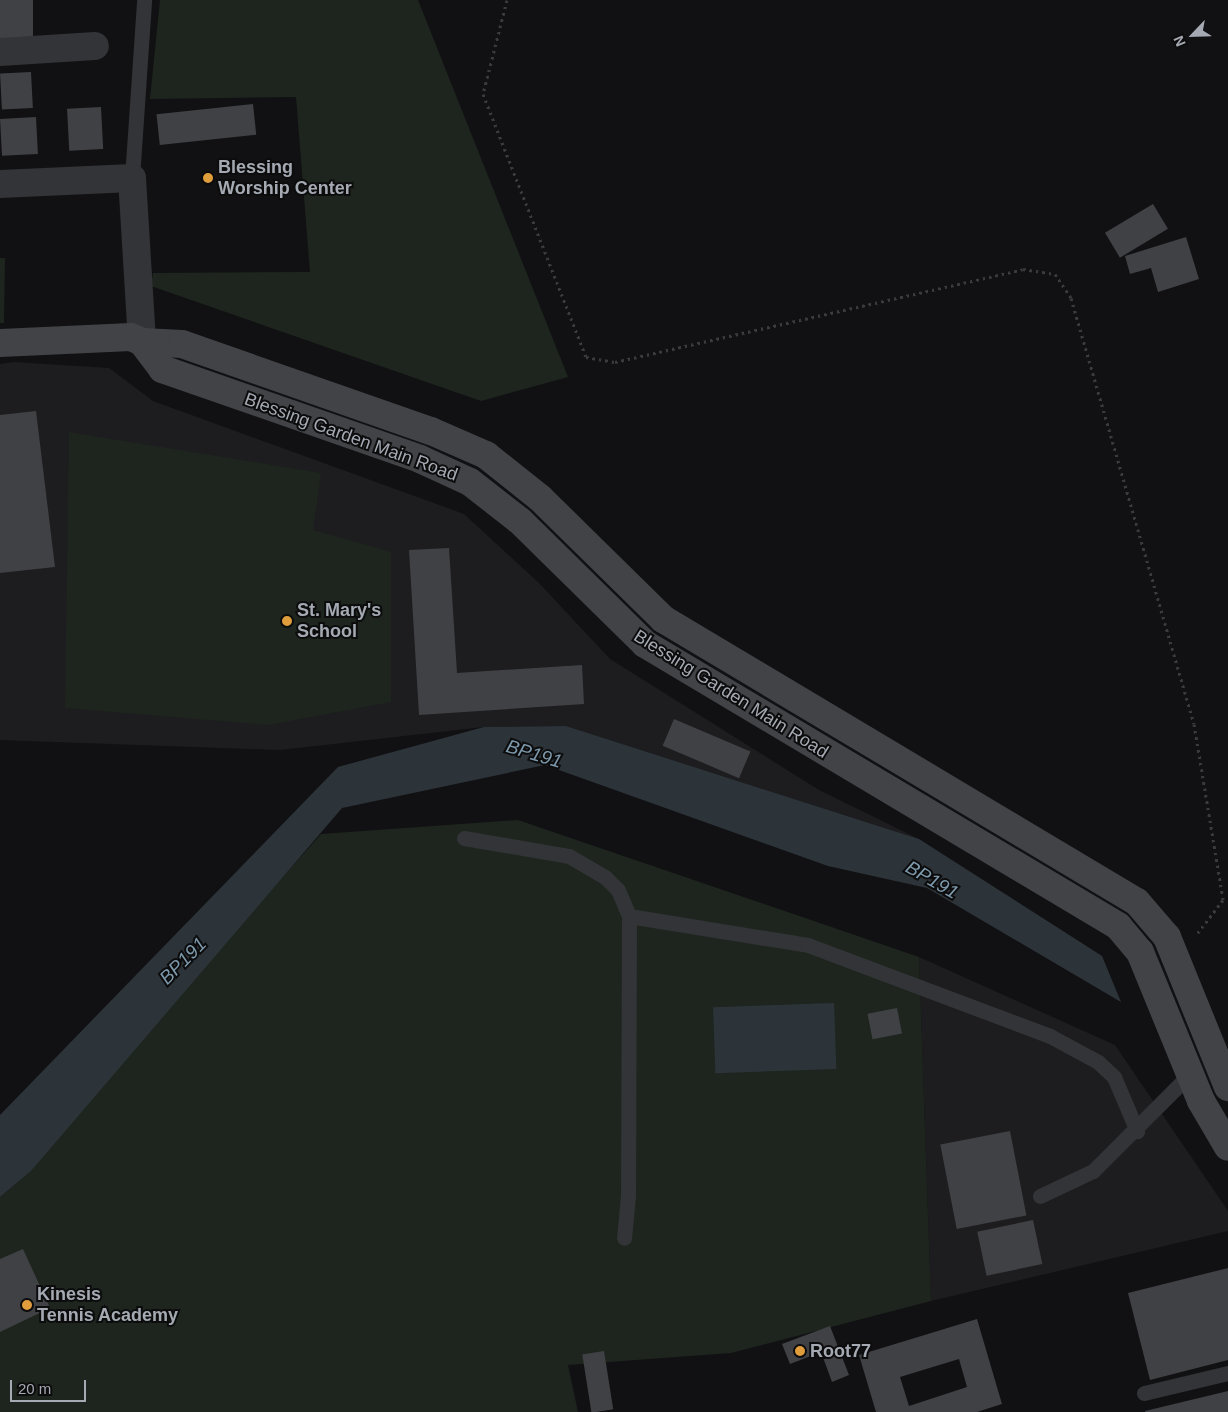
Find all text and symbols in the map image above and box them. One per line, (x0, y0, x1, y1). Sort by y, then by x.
north arrow (1168, 10, 1218, 60)
text: N (1170, 33, 1189, 49)
place label: Blessing Worship Center (218, 157, 352, 200)
marker: Blessing Worship Center (202, 172, 214, 184)
street label: Blessing Garden Main Road (242, 388, 460, 486)
place label: St. Mary's School (297, 600, 381, 642)
marker: St. Mary's School (281, 615, 293, 627)
street label: Blessing Garden Main Road (630, 625, 832, 763)
water label: BP191 (503, 735, 565, 773)
water label: BP191 (902, 856, 962, 904)
water label: BP191 (155, 933, 211, 989)
place label: Kinesis Tennis Academy (37, 1284, 179, 1326)
marker: Kinesis Tennis Academy (21, 1299, 33, 1311)
place label: Root77 (810, 1340, 871, 1362)
marker: Root77 (794, 1345, 806, 1357)
scale bar (12, 1370, 89, 1402)
text: 20 m (18, 1380, 51, 1397)

